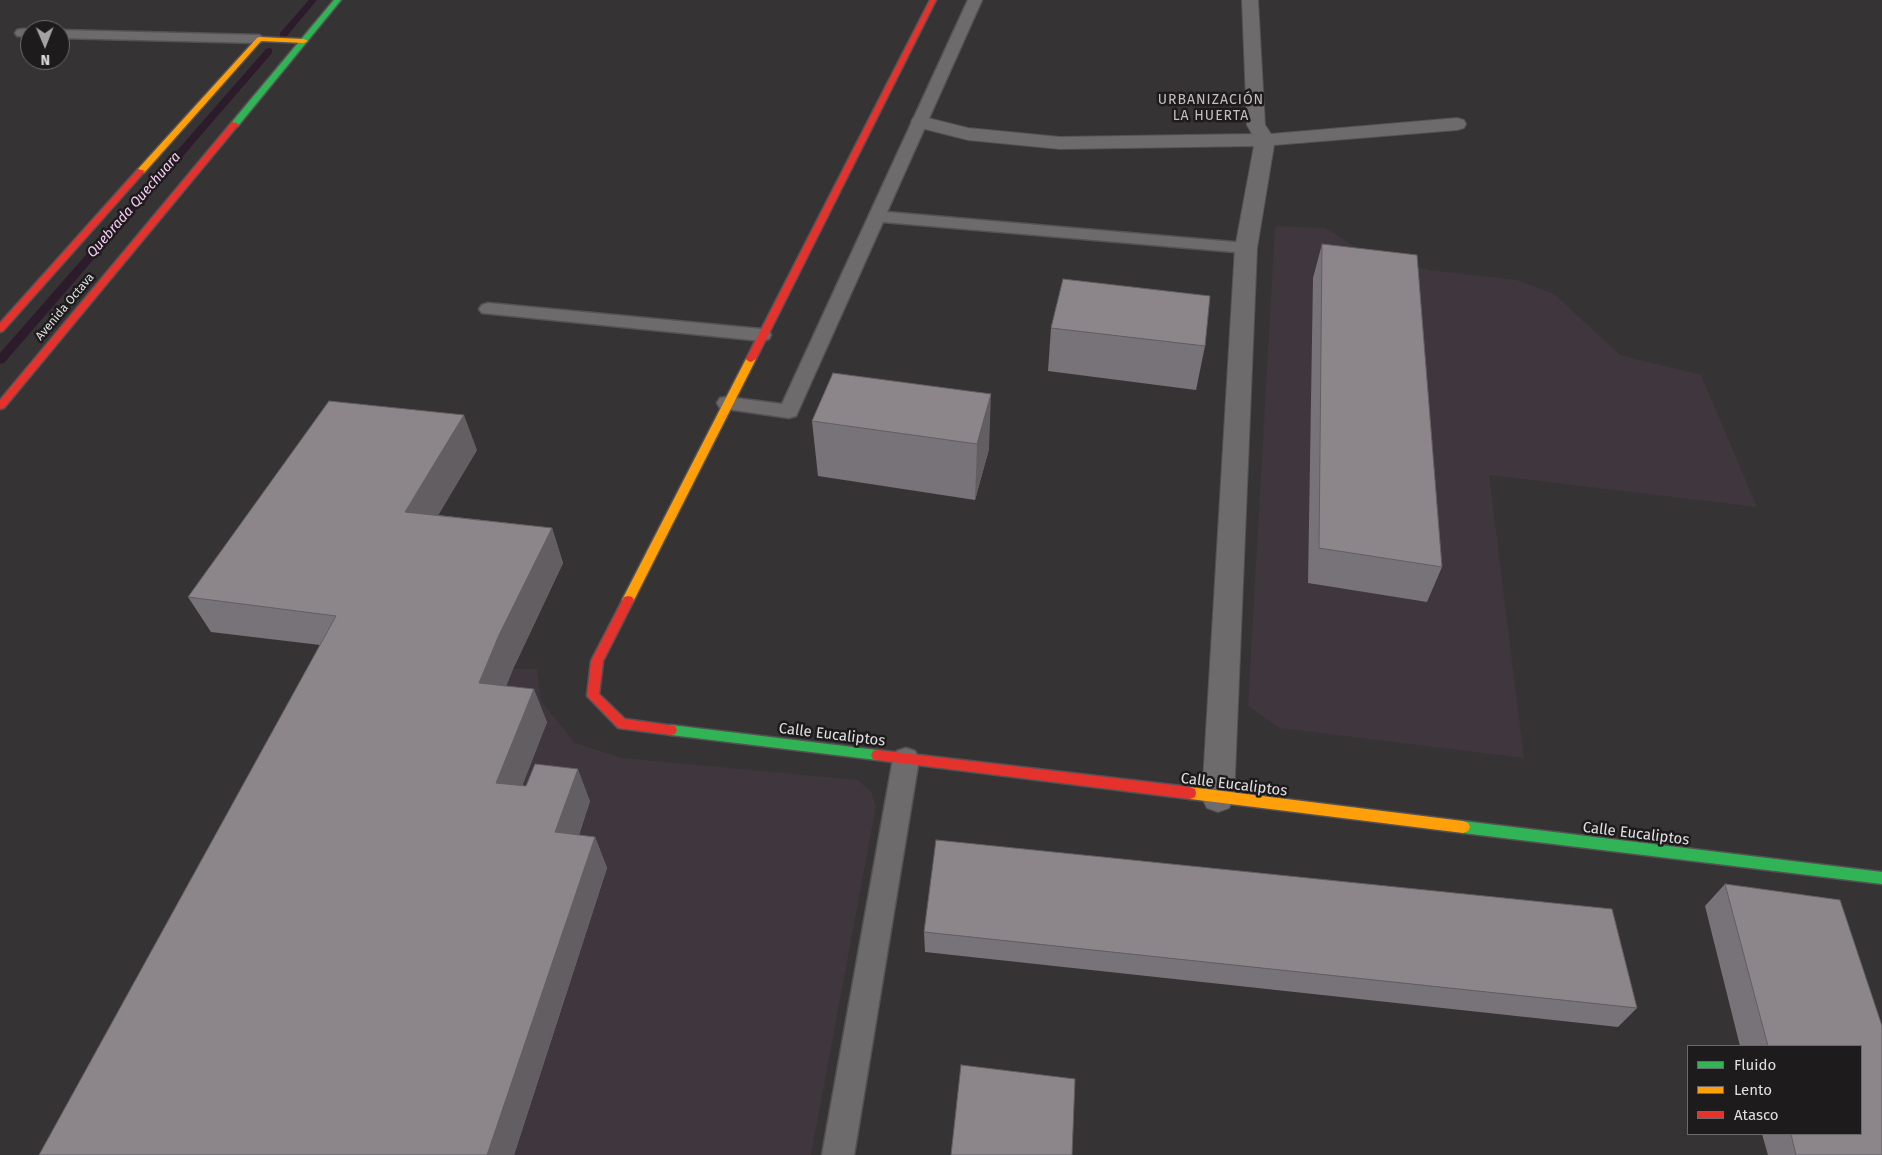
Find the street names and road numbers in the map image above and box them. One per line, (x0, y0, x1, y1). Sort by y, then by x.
street label: Avenida Octava (33, 270, 97, 344)
street label: Calle Eucaliptos (778, 720, 886, 750)
street label: Calle Eucaliptos (1180, 770, 1288, 800)
street label: Calle Eucaliptos (1582, 819, 1690, 849)

